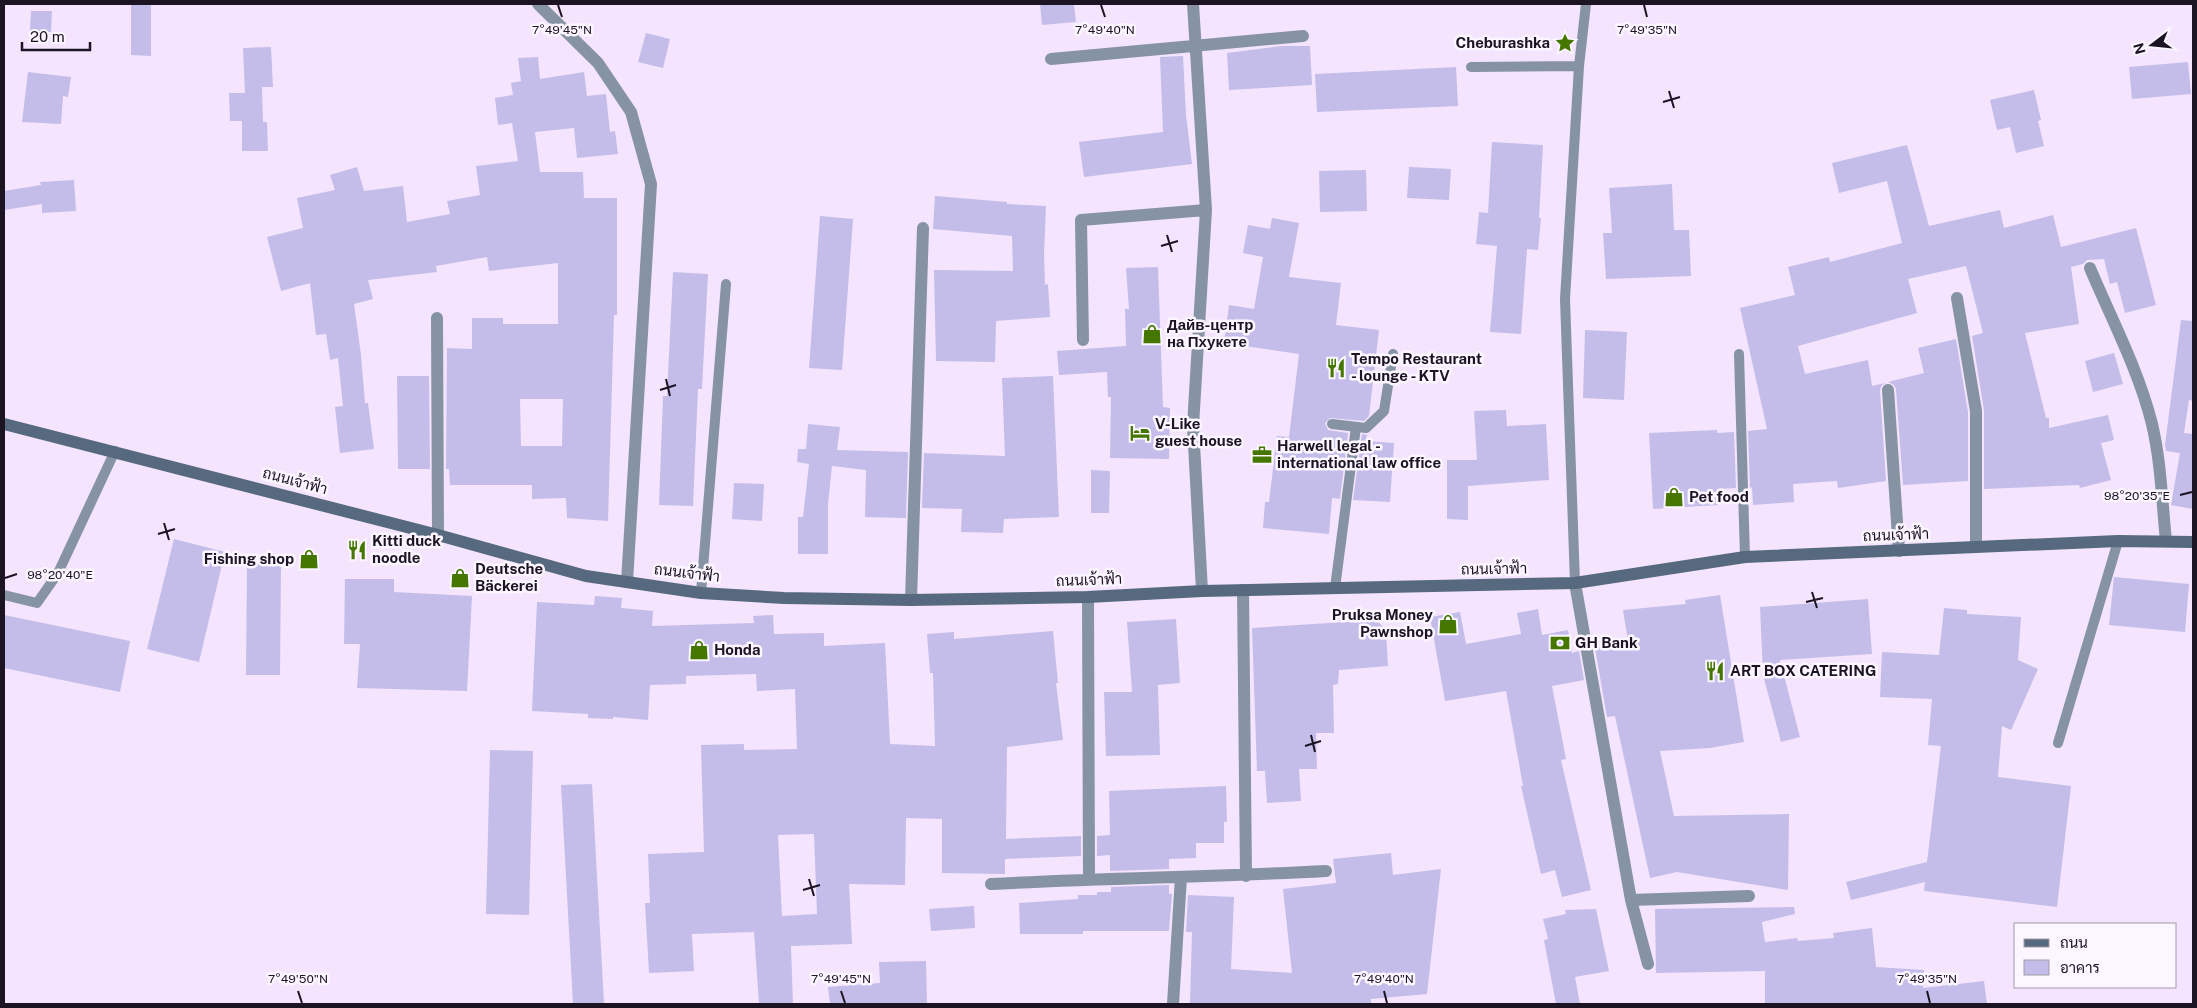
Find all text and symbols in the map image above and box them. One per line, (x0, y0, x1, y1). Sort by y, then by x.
scale bar (22, 20, 90, 52)
north arrow (2127, 20, 2177, 70)
text: 7°49'45"N (532, 23, 592, 37)
text: 7°49'40"N (1075, 23, 1135, 37)
text: 7°49'35"N (1617, 23, 1677, 37)
text: 20 m (30, 28, 65, 45)
place icon: Cheburashka (1554, 32, 1576, 54)
place label: Cheburashka (1455, 34, 1550, 51)
text: N (2130, 41, 2149, 56)
place label: Дайв-центр на Пхукете (1167, 316, 1254, 350)
shop icon: Дайв-центр на Пхукете (1141, 323, 1163, 345)
place label: Tempo Restaurant - lounge - KTV (1351, 350, 1482, 384)
restaurant icon: Tempo Restaurant - lounge - KTV (1325, 357, 1347, 379)
place label: V-Like guest house (1155, 415, 1242, 449)
hotel icon: V-Like guest house (1129, 422, 1151, 444)
place label: Harwell legal - international law office (1277, 437, 1441, 471)
office icon: Harwell legal - international law office (1251, 444, 1273, 466)
street label: ถนนเจ้าฟ้า (261, 463, 330, 497)
shop icon: Pet food (1663, 486, 1685, 508)
place label: Pet food (1689, 488, 1749, 505)
text: 98°20'35"E (2104, 489, 2170, 503)
street label: ถนนเจ้าฟ้า (1863, 524, 1929, 544)
place label: Kitti duck noodle (372, 532, 441, 566)
restaurant icon: Kitti duck noodle (346, 539, 368, 561)
shop icon: Fishing shop (298, 548, 320, 570)
place label: Fishing shop (204, 550, 294, 567)
street label: ถนนเจ้าฟ้า (1461, 558, 1527, 578)
street label: ถนนเจ้าฟ้า (653, 559, 721, 585)
place label: Deutsche Bäckerei (475, 560, 543, 594)
shop icon: Deutsche Bäckerei (449, 567, 471, 589)
text: 98°20'40"E (27, 568, 93, 582)
street label: ถนนเจ้าฟ้า (1056, 569, 1122, 589)
place label: Pruksa Money Pawnshop (1332, 606, 1434, 640)
shop icon: Pruksa Money Pawnshop (1437, 613, 1459, 635)
bank icon: GH Bank (1549, 632, 1571, 654)
place label: GH Bank (1575, 634, 1638, 651)
shop icon: Honda (688, 639, 710, 661)
place label: Honda (714, 641, 761, 658)
restaurant icon: ART BOX CATERING (1704, 660, 1726, 682)
place label: ART BOX CATERING (1730, 662, 1876, 679)
legend (2014, 923, 2177, 988)
text: ถนน (2060, 934, 2088, 951)
text: อาคาร (2060, 959, 2100, 976)
text: 7°49'50"N (268, 972, 328, 986)
text: 7°49'45"N (811, 972, 871, 986)
text: 7°49'40"N (1354, 972, 1414, 986)
text: 7°49'35"N (1897, 972, 1957, 986)

